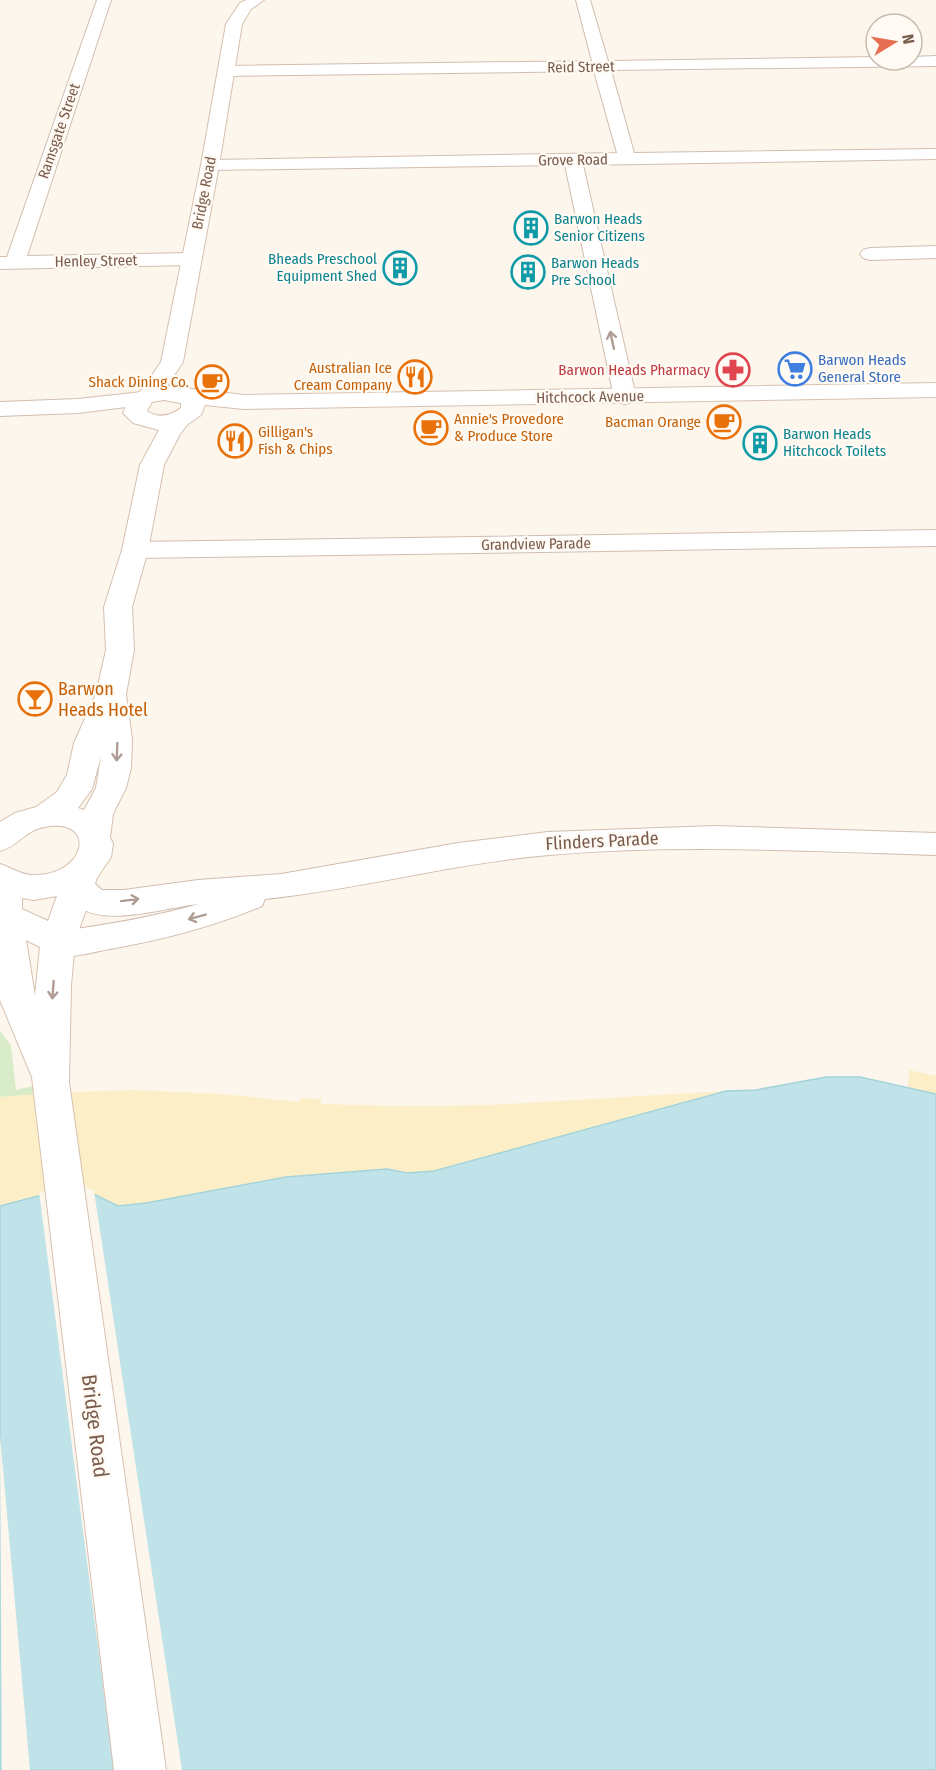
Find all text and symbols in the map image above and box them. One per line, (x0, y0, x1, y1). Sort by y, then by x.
north arrow (864, 12, 924, 72)
text: N (898, 33, 918, 46)
street label: Reid Street (547, 57, 615, 77)
street label: Ramsgate Street (34, 81, 84, 181)
street label: Grove Road (538, 150, 608, 170)
street label: Bridge Road (188, 155, 220, 231)
building icon: Barwon Heads Senior Citizens (513, 210, 549, 246)
place label: Barwon Heads Senior Citizens (554, 210, 645, 245)
place label: Bheads Preschool Equipment Shed (268, 250, 377, 285)
building icon: Bheads Preschool Equipment Shed (382, 250, 418, 286)
street label: Henley Street (54, 251, 138, 271)
building icon: Barwon Heads Pre School (510, 254, 546, 290)
place label: Barwon Heads Pre School (551, 254, 639, 289)
one-way arrow (606, 330, 618, 349)
supermarket icon: Barwon Heads General Store (777, 351, 813, 387)
place label: Barwon Heads General Store (818, 351, 906, 386)
pharmacy icon: Barwon Heads Pharmacy (715, 352, 751, 388)
place label: Australian Ice Cream Company (294, 359, 392, 394)
restaurant icon: Australian Ice Cream Company (397, 359, 433, 395)
place label: Barwon Heads Pharmacy (558, 361, 710, 379)
cafe icon: Shack Dining Co. (194, 364, 230, 400)
place label: Shack Dining Co. (88, 373, 189, 391)
street label: Hitchcock Avenue (536, 387, 644, 407)
cafe icon: Bacman Orange (706, 404, 742, 440)
cafe icon: Annie's Provedore & Produce Store (413, 410, 449, 446)
place label: Annie's Provedore & Produce Store (454, 410, 564, 445)
place label: Bacman Orange (605, 413, 701, 431)
restaurant icon: Gilligan's Fish & Chips (217, 423, 253, 459)
place label: Gilligan's Fish & Chips (258, 423, 333, 458)
building icon: Barwon Heads Hitchcock Toilets (742, 425, 778, 461)
place label: Barwon Heads Hitchcock Toilets (783, 425, 886, 460)
street label: Grandview Parade (481, 534, 591, 554)
place label: Barwon Heads Hotel (58, 678, 148, 721)
bar icon: Barwon Heads Hotel (17, 681, 53, 717)
one-way arrow (111, 742, 123, 762)
street label: Flinders Parade (545, 827, 659, 855)
one-way arrow (119, 894, 139, 905)
one-way arrow (188, 912, 207, 923)
one-way arrow (47, 979, 58, 999)
street label: Bridge Road (76, 1373, 114, 1479)

